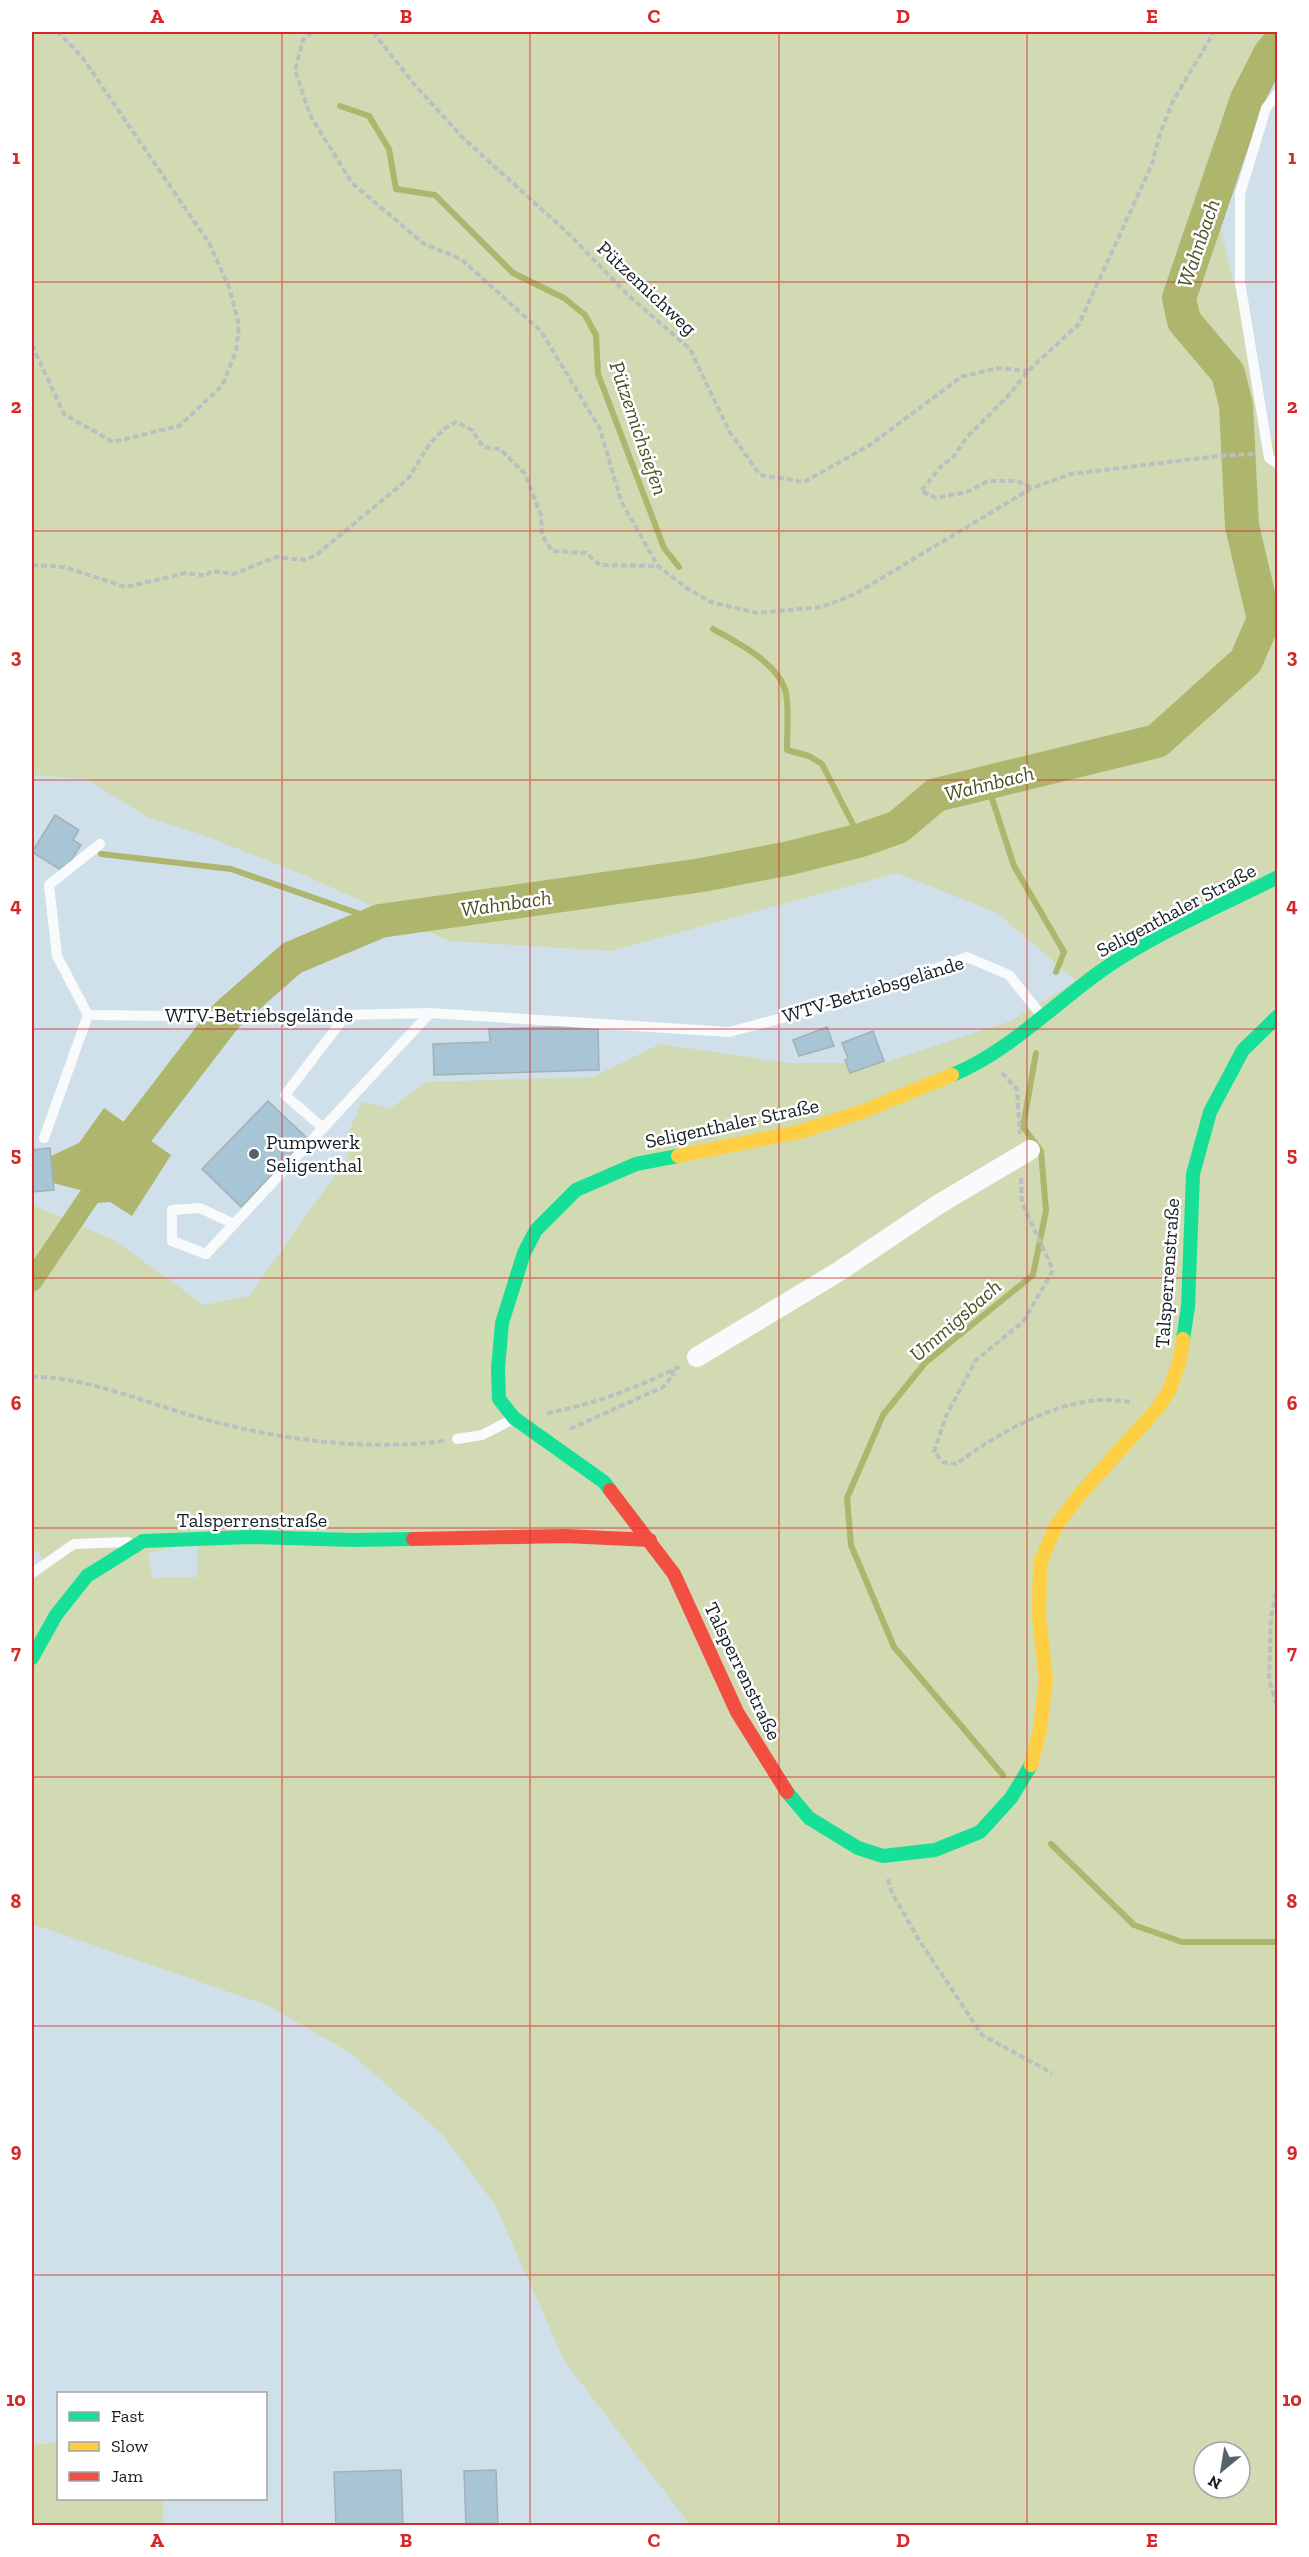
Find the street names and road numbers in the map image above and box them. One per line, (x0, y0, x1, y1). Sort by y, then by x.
street label: Pützemichweg (592, 236, 702, 340)
street label: Seligenthaler Straße (1092, 858, 1260, 962)
street label: WTV-Betriebsgelände (779, 950, 967, 1028)
street label: WTV-Betriebsgelände (165, 1003, 353, 1027)
street label: Seligenthaler Straße (643, 1093, 821, 1153)
street label: Talsperrenstraße (1150, 1197, 1184, 1349)
street label: Talsperrenstraße (177, 1508, 327, 1532)
street label: Talsperrenstraße (699, 1598, 787, 1744)

